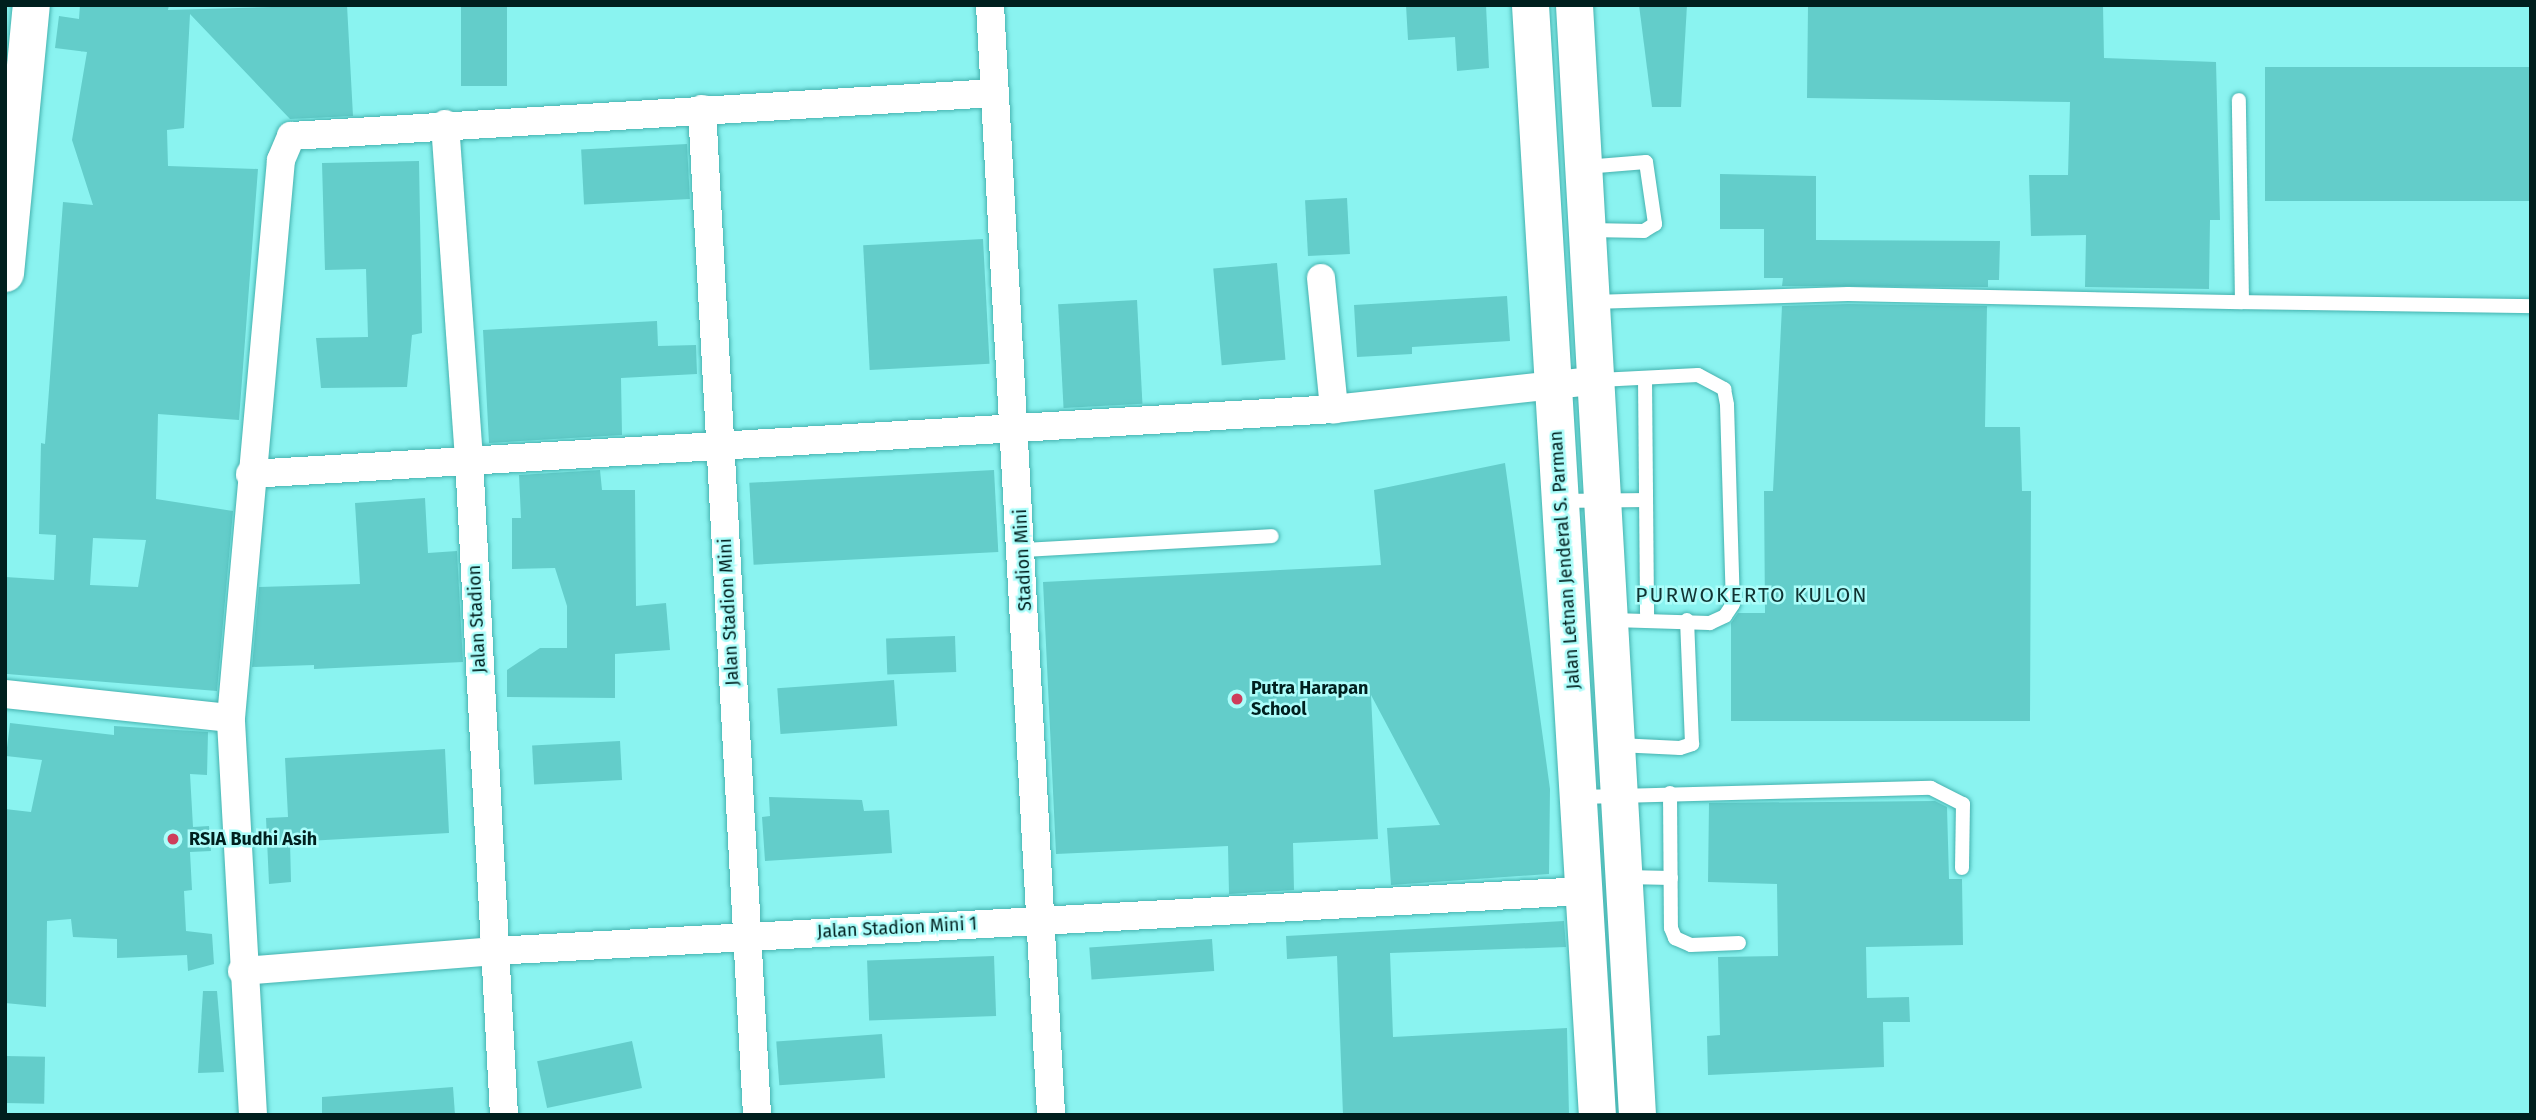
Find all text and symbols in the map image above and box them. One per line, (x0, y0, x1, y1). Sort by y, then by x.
street label: Jalan Letnan Jenderal S. Parman (1545, 430, 1585, 690)
street label: Stadion Mini (1010, 508, 1036, 612)
street label: Jalan Stadion Mini (714, 538, 744, 686)
street label: Jalan Stadion (463, 564, 491, 674)
district label: PURWOKERTO KULON (1637, 582, 1867, 608)
place label: Putra Harapan School (1251, 678, 1368, 720)
marker: Putra Harapan School (1229, 691, 1245, 707)
place label: RSIA Budhi Asih (189, 828, 317, 850)
marker: RSIA Budhi Asih (163, 829, 183, 849)
street label: Jalan Stadion Mini 1 (816, 913, 978, 943)

